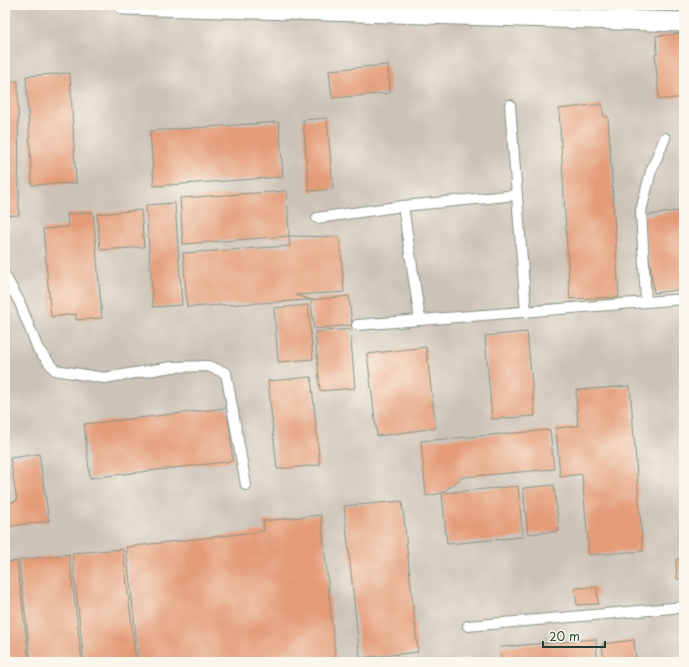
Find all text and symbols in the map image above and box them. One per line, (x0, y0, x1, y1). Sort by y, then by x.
scale bar (543, 623, 605, 649)
text: 20 m (549, 627, 580, 645)

